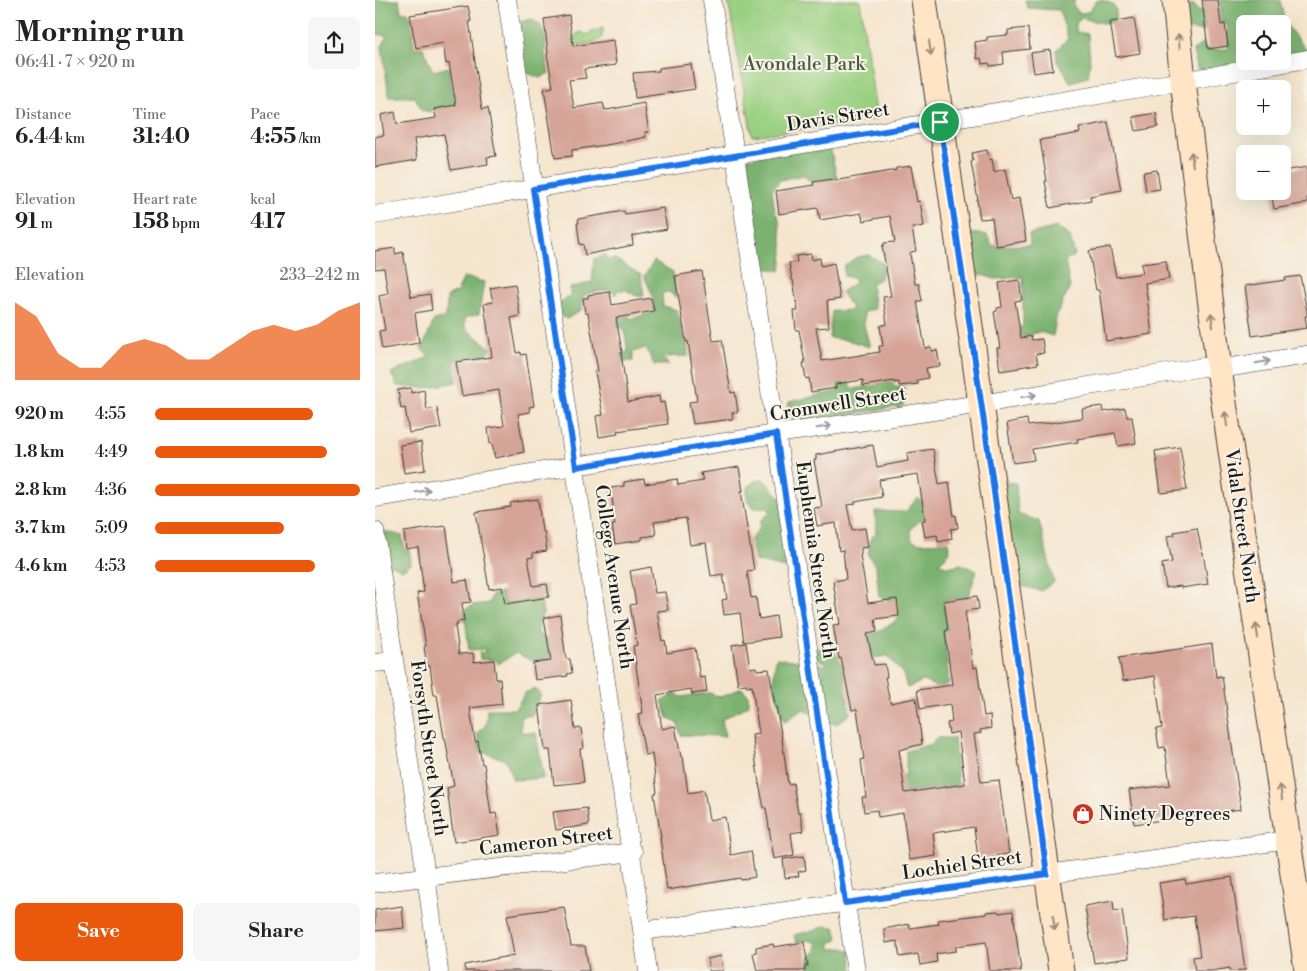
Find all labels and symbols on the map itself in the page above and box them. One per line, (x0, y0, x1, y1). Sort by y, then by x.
one-way arrow (1174, 33, 1183, 49)
one-way arrow (925, 40, 935, 56)
park label: Avondale Park (742, 52, 866, 76)
street label: Davis Street (785, 97, 891, 137)
pin (919, 101, 961, 143)
one-way arrow (1187, 151, 1197, 167)
one-way arrow (1207, 312, 1217, 328)
one-way arrow (1254, 356, 1270, 366)
street label: Cromwell Street (768, 381, 908, 427)
one-way arrow (1021, 390, 1037, 400)
one-way arrow (1221, 411, 1231, 427)
one-way arrow (816, 422, 832, 432)
street label: Vidal Street North (1219, 446, 1265, 605)
street label: Euphemia Street North (790, 460, 842, 660)
street label: College Avenue North (589, 483, 639, 671)
one-way arrow (415, 485, 431, 495)
one-way arrow (1252, 624, 1262, 640)
street label: Forsyth Street North (405, 659, 453, 837)
one-way arrow (1275, 784, 1285, 800)
shop icon: Ninety Degrees (1071, 802, 1095, 826)
place label: Ninety Degrees (1099, 802, 1230, 826)
street label: Cameron Street (478, 821, 614, 861)
street label: Lochiel Street (900, 845, 1024, 885)
one-way arrow (1050, 914, 1060, 930)

